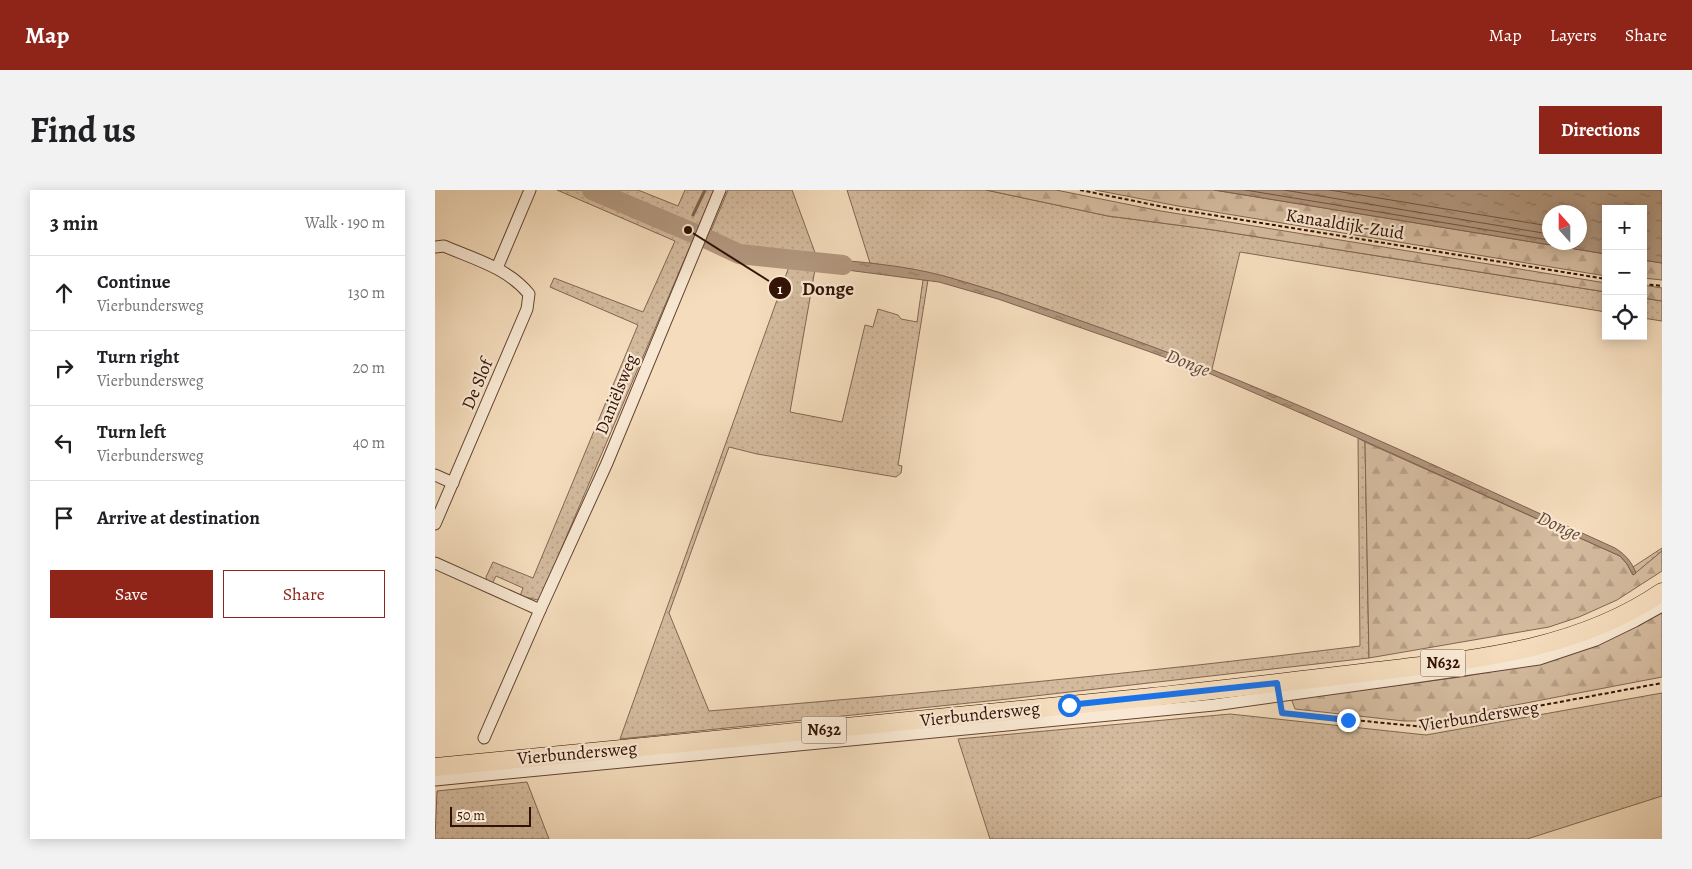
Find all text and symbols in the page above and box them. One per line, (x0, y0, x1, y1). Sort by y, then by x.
text: Map (25, 19, 69, 51)
text: Map (1489, 23, 1522, 47)
text: Layers (1550, 23, 1597, 47)
text: Share (1625, 23, 1667, 47)
text: Find us (30, 106, 136, 154)
button: Directions (1539, 106, 1662, 154)
street label: Kanaaldijk-Zuid (1284, 203, 1406, 245)
north arrow (1542, 205, 1587, 250)
map controls (1602, 205, 1647, 340)
button: + (1602, 205, 1647, 250)
text: 3 min (50, 209, 98, 237)
text: Walk · 190 m (305, 212, 385, 234)
button: − (1602, 250, 1647, 295)
text: Continue (97, 269, 171, 295)
callout: Donge (767, 271, 864, 305)
text: Donge (802, 276, 854, 302)
icon: ahead (50, 279, 78, 307)
text: 1 (777, 279, 783, 299)
text: 130 m (348, 282, 385, 304)
text: Vierbundersweg (97, 295, 204, 317)
button: locate (1602, 295, 1647, 340)
water label: Donge (1162, 343, 1214, 383)
text: Turn right (97, 344, 179, 370)
street label: Daniëlsweg (589, 350, 643, 438)
street label: De Slof (456, 352, 500, 413)
icon: right (50, 354, 78, 382)
text: 20 m (352, 357, 385, 379)
text: Vierbundersweg (97, 370, 204, 392)
text: Turn left (97, 419, 166, 445)
icon: left (50, 429, 78, 457)
text: 40 m (353, 432, 385, 454)
text: Vierbundersweg (97, 445, 204, 467)
icon: arrive (50, 504, 78, 532)
text: Arrive at destination (97, 505, 260, 531)
water label: Donge (1533, 505, 1585, 547)
button: Save (50, 570, 213, 618)
button: Share (223, 570, 385, 618)
road number: N632 (1421, 649, 1465, 676)
route start (1058, 694, 1081, 717)
street label: Vierbundersweg (1417, 695, 1540, 737)
street label: Vierbundersweg (918, 696, 1041, 732)
route end (1337, 709, 1360, 732)
road number: N632 (801, 716, 847, 744)
street label: Vierbundersweg (515, 736, 638, 770)
scale bar (450, 804, 531, 827)
text: 50 m (457, 806, 485, 825)

